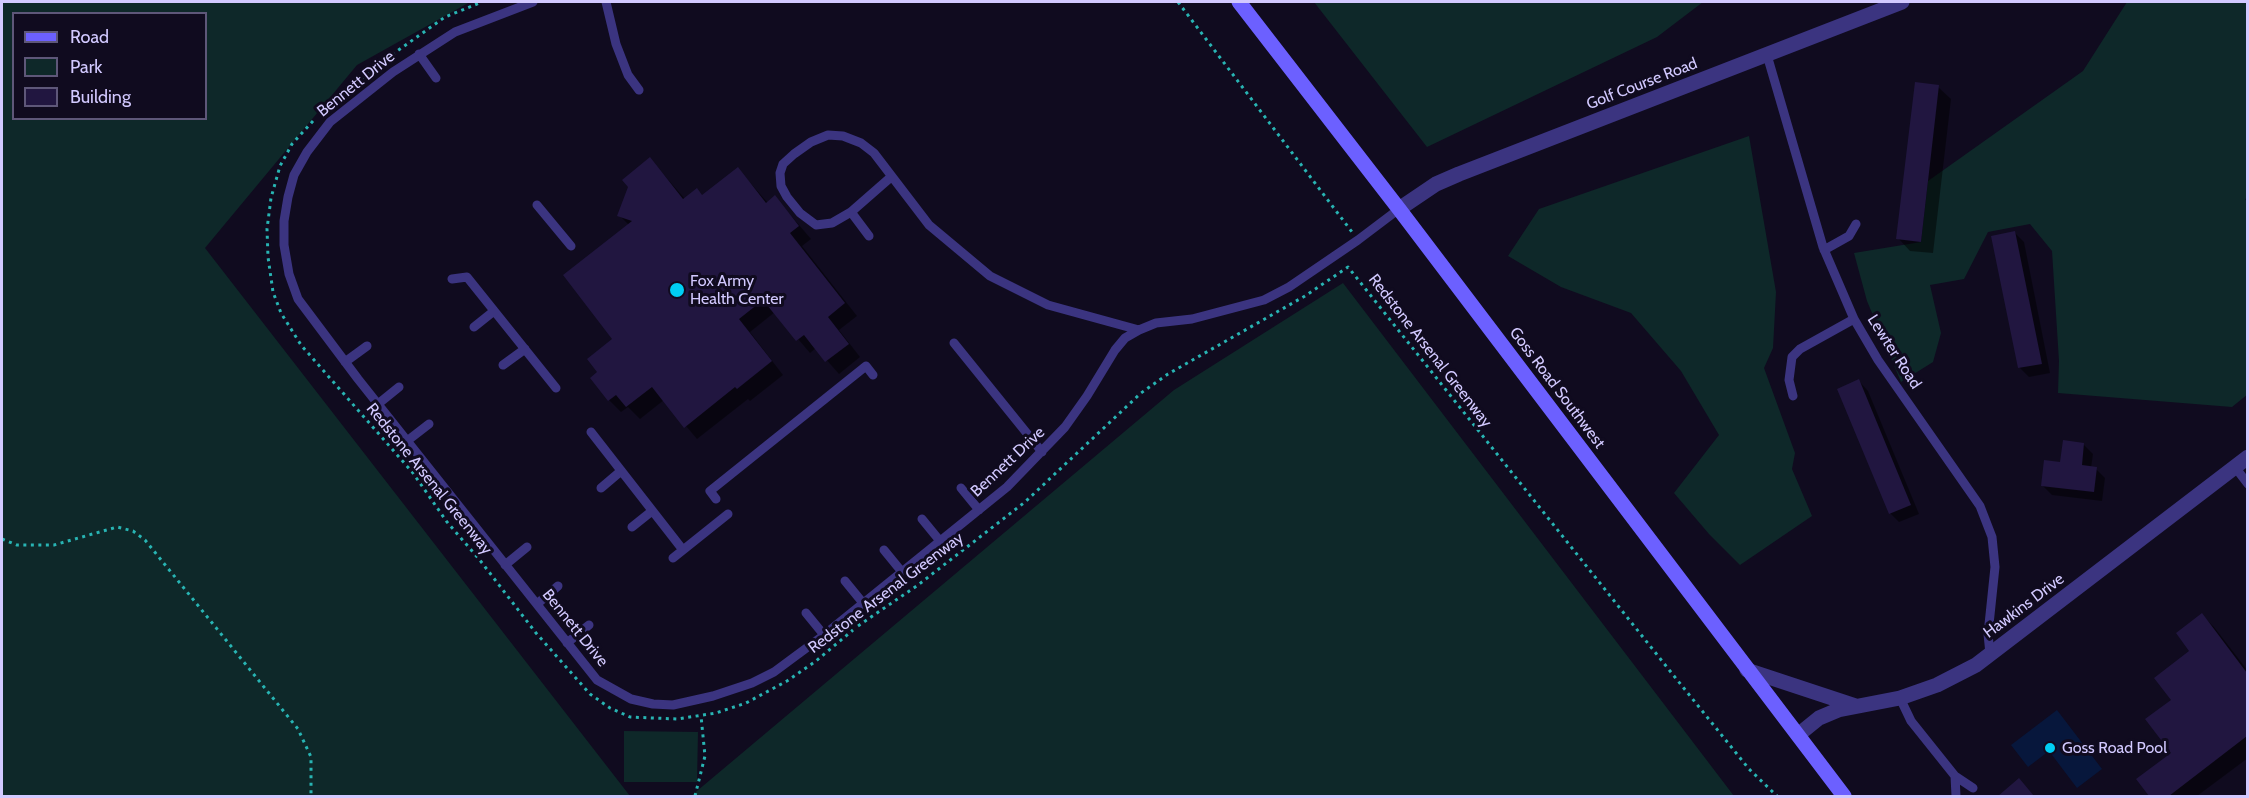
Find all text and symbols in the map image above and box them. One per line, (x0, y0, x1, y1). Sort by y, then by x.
legend (12, 12, 207, 120)
text: Road (70, 26, 109, 48)
street label: Bennett Drive (313, 47, 399, 121)
street label: Golf Course Road (1584, 54, 1700, 114)
text: Park (70, 56, 102, 78)
text: Building (70, 86, 131, 108)
street label: Redstone Arsenal Greenway (1364, 270, 1496, 432)
place label: Fox Army Health Center (690, 271, 784, 309)
marker: Fox Army Health Center (668, 281, 686, 299)
street label: Lewter Road (1863, 311, 1925, 393)
street label: Goss Road Southwest (1505, 324, 1609, 452)
street label: Redstone Arsenal Greenway (362, 399, 496, 559)
street label: Bennett Drive (967, 423, 1049, 501)
street label: Redstone Arsenal Greenway (805, 528, 967, 658)
street label: Hawkins Drive (1980, 569, 2068, 643)
street label: Bennett Drive (538, 585, 612, 671)
place label: Goss Road Pool (2062, 738, 2167, 758)
marker: Goss Road Pool (2043, 741, 2057, 755)

